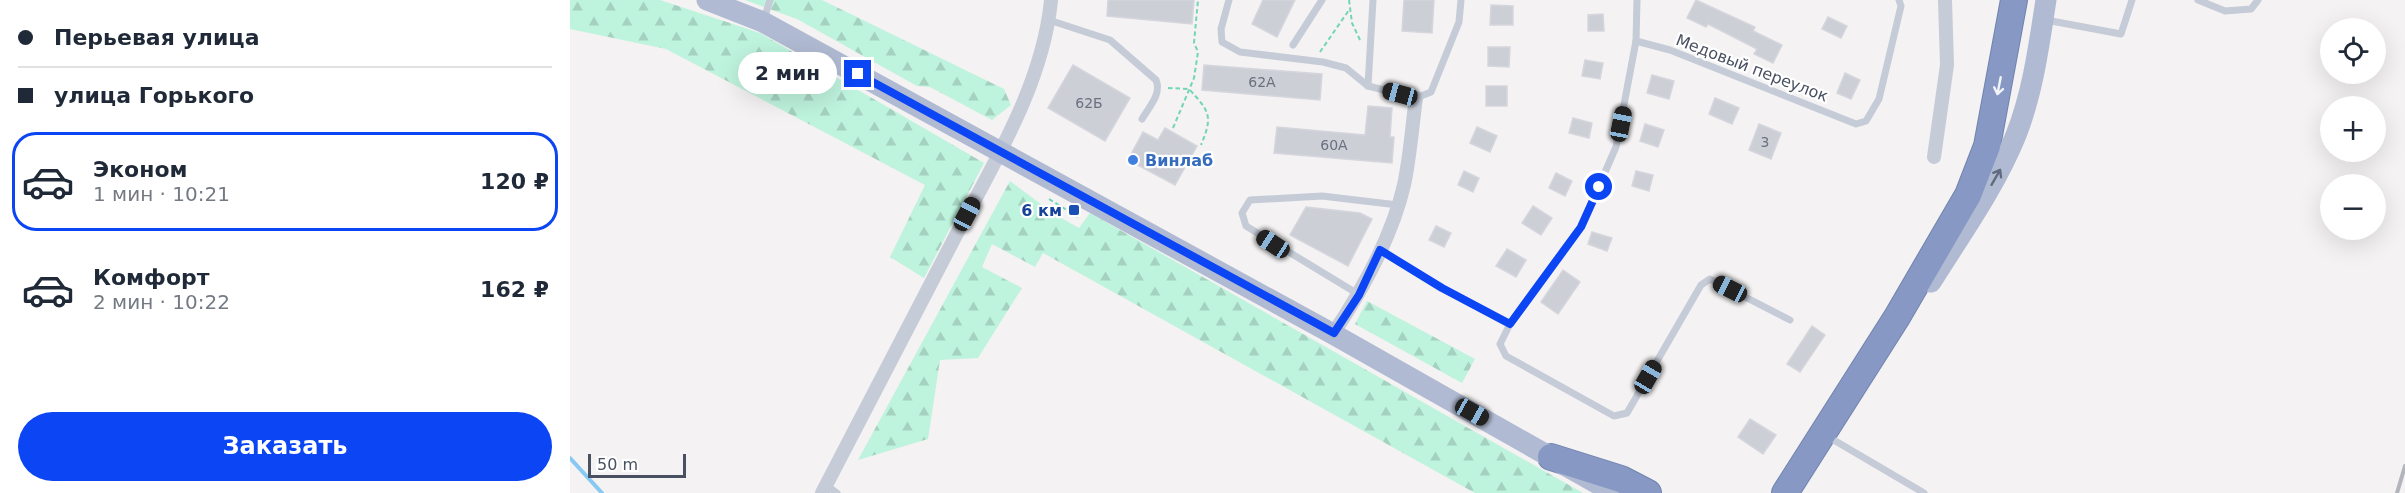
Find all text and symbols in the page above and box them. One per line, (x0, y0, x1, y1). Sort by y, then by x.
map controls (2320, 18, 2386, 240)
button: locate (2320, 18, 2386, 84)
text: Перьевая улица (54, 25, 260, 50)
street label: Медовый переулок (1673, 30, 1831, 106)
callout: 2 мин (738, 53, 837, 95)
route end (844, 60, 871, 87)
text: 2 мин (755, 61, 820, 85)
house number: 62А (1248, 74, 1276, 90)
one-way arrow (1993, 76, 2004, 96)
car (1380, 81, 1420, 107)
text: улица Горького (54, 83, 254, 108)
house number: 62Б (1075, 95, 1103, 111)
button: + (2320, 96, 2386, 162)
car (1609, 105, 1633, 143)
house number: 3 (1761, 134, 1769, 150)
house number: 60А (1320, 137, 1348, 153)
place label: Винлаб (1145, 151, 1213, 170)
marker: Винлаб (1126, 153, 1140, 167)
icon: car (21, 155, 75, 209)
text: Эконом (93, 157, 188, 182)
text: 120 ₽ (480, 169, 549, 194)
one-way arrow (1990, 169, 2002, 186)
route start (1585, 173, 1612, 200)
button: − (2320, 174, 2386, 240)
text: 1 мин · 10:21 (93, 182, 230, 206)
car (951, 194, 983, 234)
place label: 6 км (1021, 201, 1062, 220)
marker: 6 км (1067, 203, 1081, 217)
car (1253, 227, 1293, 261)
icon: car (21, 263, 75, 317)
text: Комфорт (93, 265, 210, 290)
car (1710, 273, 1750, 305)
text: 162 ₽ (480, 277, 549, 302)
text: 2 мин · 10:22 (93, 290, 230, 314)
car (1631, 357, 1665, 397)
car (1452, 395, 1492, 429)
button: Заказать (18, 412, 552, 481)
scale bar (588, 451, 686, 478)
text: 50 m (597, 455, 638, 474)

